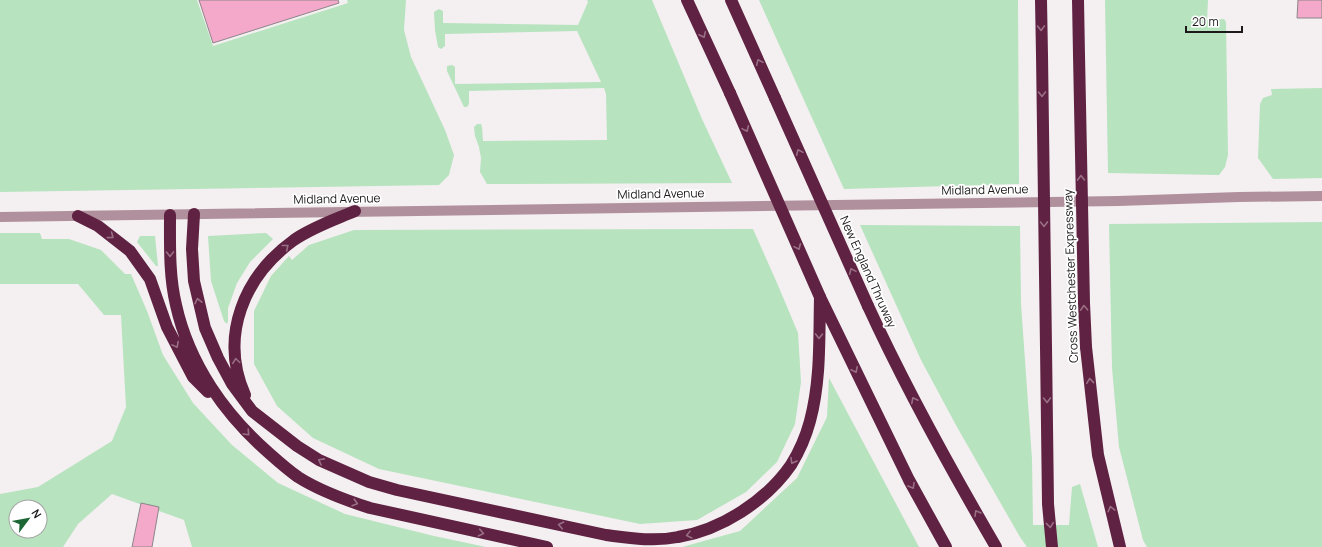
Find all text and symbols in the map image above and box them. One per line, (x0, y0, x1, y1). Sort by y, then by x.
scale bar (1186, 8, 1242, 34)
text: 20 m (1192, 13, 1219, 30)
one-way arrow (1037, 25, 1046, 31)
one-way arrow (698, 31, 706, 39)
one-way arrow (756, 59, 764, 67)
one-way arrow (1038, 91, 1047, 97)
one-way arrow (741, 125, 749, 132)
one-way arrow (796, 149, 804, 156)
one-way arrow (1077, 175, 1085, 181)
street label: Midland Avenue (941, 180, 1029, 199)
street label: Midland Avenue (617, 184, 705, 203)
street label: Cross Westchester Expressway (1059, 188, 1082, 363)
street label: Midland Avenue (293, 189, 381, 208)
street label: New England Thruway (836, 213, 901, 331)
one-way arrow (1040, 221, 1049, 227)
one-way arrow (106, 231, 113, 238)
one-way arrow (793, 243, 801, 251)
one-way arrow (281, 245, 288, 252)
one-way arrow (166, 251, 175, 257)
one-way arrow (849, 267, 857, 274)
one-way arrow (195, 298, 203, 305)
one-way arrow (1080, 305, 1088, 311)
one-way arrow (815, 333, 823, 339)
one-way arrow (172, 341, 179, 348)
one-way arrow (232, 358, 241, 364)
one-way arrow (850, 365, 858, 373)
one-way arrow (1086, 378, 1095, 384)
one-way arrow (911, 396, 918, 404)
one-way arrow (1043, 397, 1051, 403)
one-way arrow (242, 428, 250, 436)
one-way arrow (790, 457, 797, 464)
one-way arrow (318, 458, 325, 466)
one-way arrow (908, 482, 915, 489)
one-way arrow (351, 498, 358, 507)
north arrow (8, 499, 48, 539)
text: N (28, 506, 45, 521)
one-way arrow (1108, 506, 1116, 512)
one-way arrow (974, 510, 981, 517)
one-way arrow (558, 521, 564, 530)
one-way arrow (1045, 522, 1054, 528)
one-way arrow (478, 528, 484, 536)
one-way arrow (686, 530, 692, 538)

